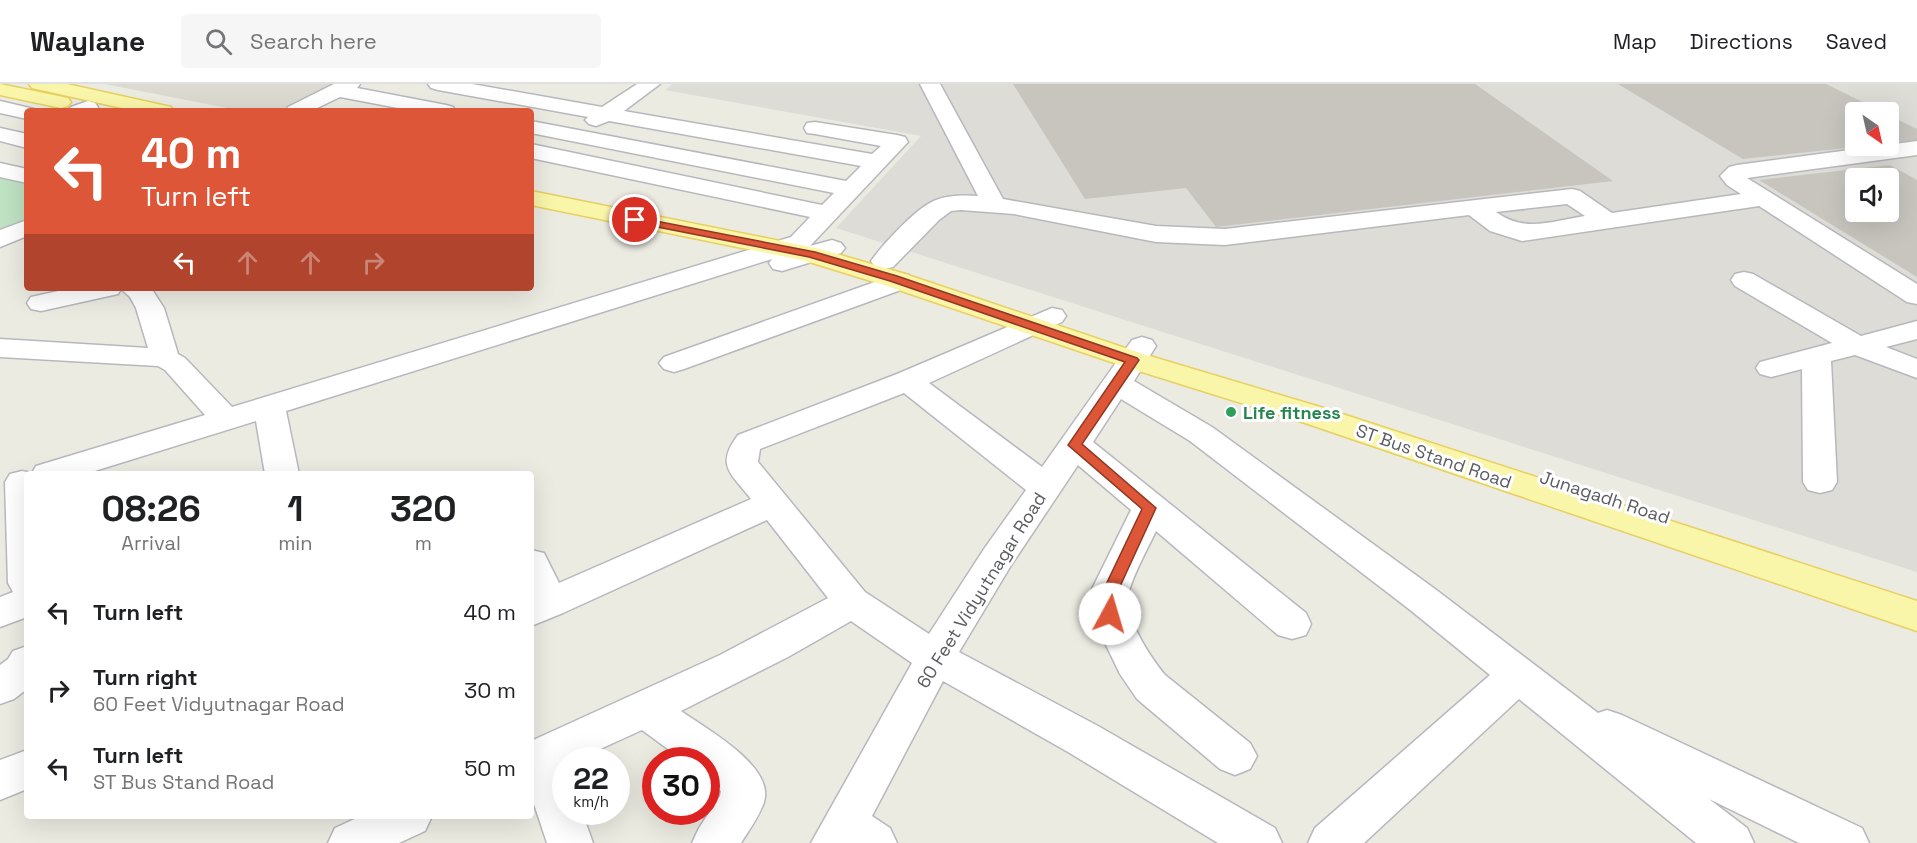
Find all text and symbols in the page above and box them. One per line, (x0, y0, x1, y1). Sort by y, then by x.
search box (181, 14, 601, 68)
text: Waylane (30, 23, 145, 59)
icon: search (202, 25, 235, 58)
text: Search here (250, 27, 377, 55)
text: Map (1613, 28, 1657, 55)
text: Directions (1690, 28, 1793, 55)
text: Saved (1826, 28, 1887, 55)
north arrow (1845, 102, 1899, 156)
map controls (1845, 102, 1899, 222)
text: 40 m (141, 127, 241, 180)
icon: left (42, 132, 120, 210)
button: sound (1845, 168, 1899, 222)
text: Turn left (141, 179, 251, 214)
pin (609, 194, 660, 245)
icon: arrive (618, 203, 651, 236)
icon: left (168, 246, 201, 279)
icon: ahead (231, 246, 264, 279)
icon: ahead (294, 246, 327, 279)
icon: right (357, 246, 390, 279)
place label: Life fitness (1243, 401, 1341, 424)
marker: Life fitness (1224, 405, 1238, 419)
street label: ST Bus Stand Road (1353, 419, 1515, 493)
street label: Junagadh Road (1537, 465, 1673, 529)
text: 08:26 (101, 486, 201, 532)
text: 1 (287, 486, 303, 532)
text: 320 (390, 486, 457, 532)
street label: 60 Feet Vidyutnagar Road (911, 488, 1051, 692)
text: Arrival (121, 530, 181, 556)
text: min (278, 530, 313, 556)
text: m (415, 530, 432, 556)
position arrow (1078, 582, 1142, 646)
icon: left (42, 596, 75, 629)
text: Turn left (93, 598, 183, 626)
text: 40 m (464, 598, 516, 626)
text: Turn right (93, 663, 198, 691)
icon: right (42, 674, 75, 707)
text: 30 m (464, 676, 516, 704)
text: 60 Feet Vidyutnagar Road (93, 691, 345, 717)
text: Turn left (93, 741, 183, 769)
speed limit sign: 30 (642, 747, 720, 825)
icon: left (42, 752, 75, 785)
text: 50 m (464, 754, 516, 782)
text: 22 (573, 759, 609, 798)
text: ST Bus Stand Road (93, 769, 274, 795)
text: km/h (573, 792, 609, 811)

